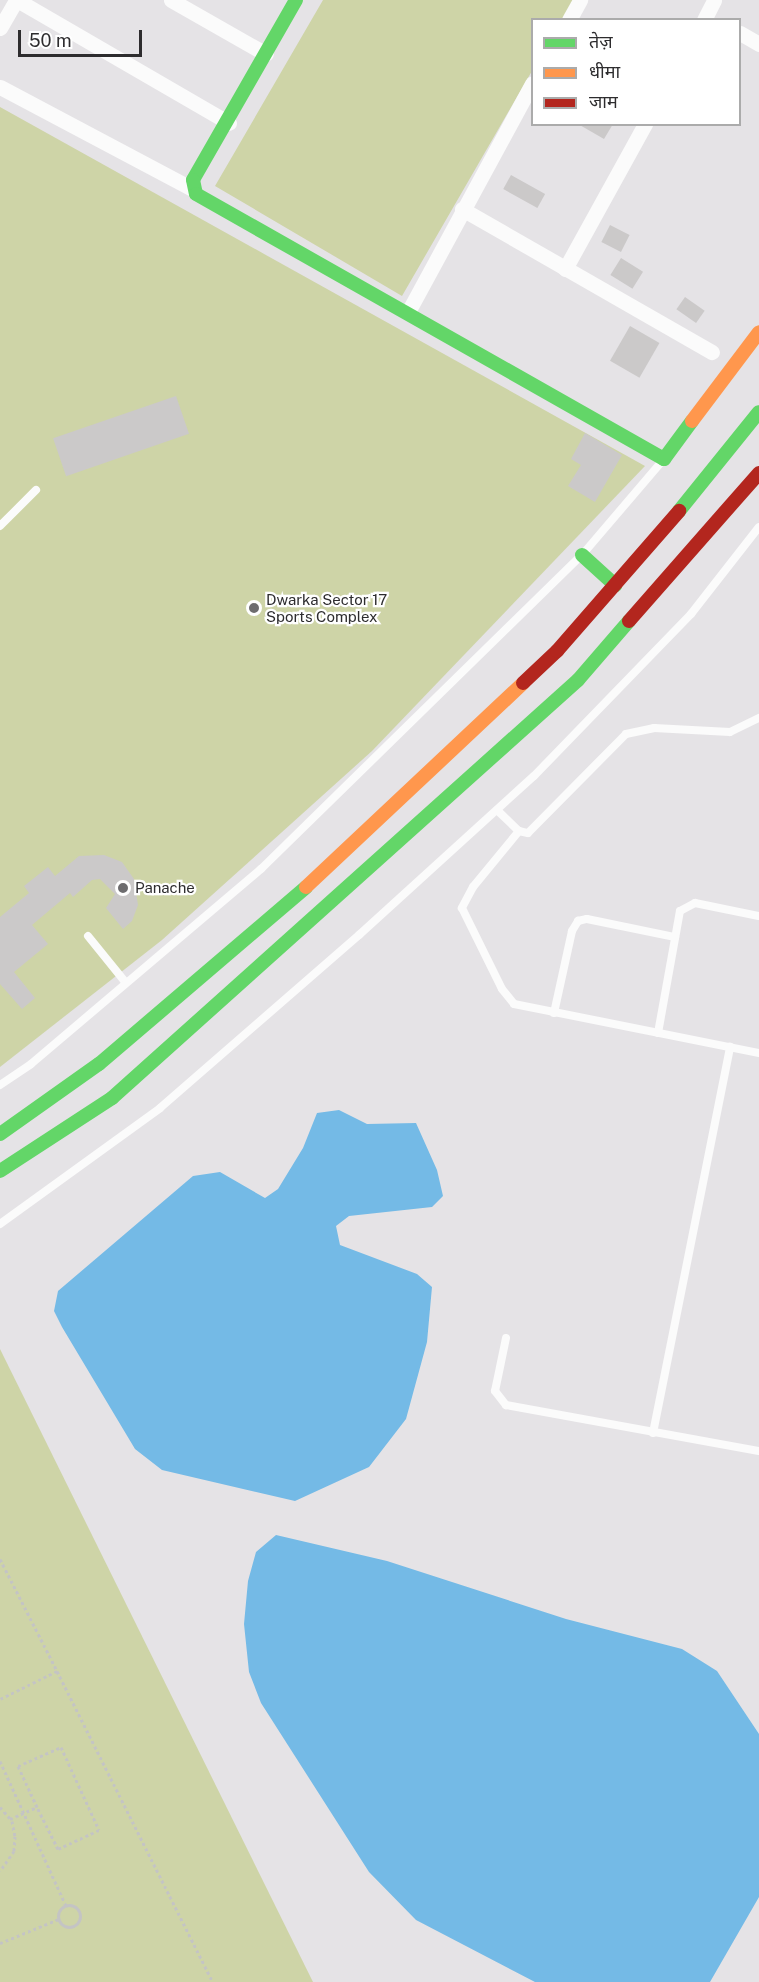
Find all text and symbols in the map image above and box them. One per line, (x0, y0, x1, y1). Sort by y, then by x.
scale bar (21, 18, 146, 56)
legend (531, 18, 741, 126)
text: 50 m (29, 30, 72, 51)
text: तेज़ (589, 31, 613, 52)
text: धीमा (589, 61, 620, 82)
text: जाम (589, 91, 618, 112)
place label: Dwarka Sector 17 Sports Complex (266, 590, 387, 625)
marker: Dwarka Sector 17 Sports Complex (247, 601, 261, 615)
place label: Panache (135, 879, 195, 897)
marker: Panache (116, 881, 130, 895)

